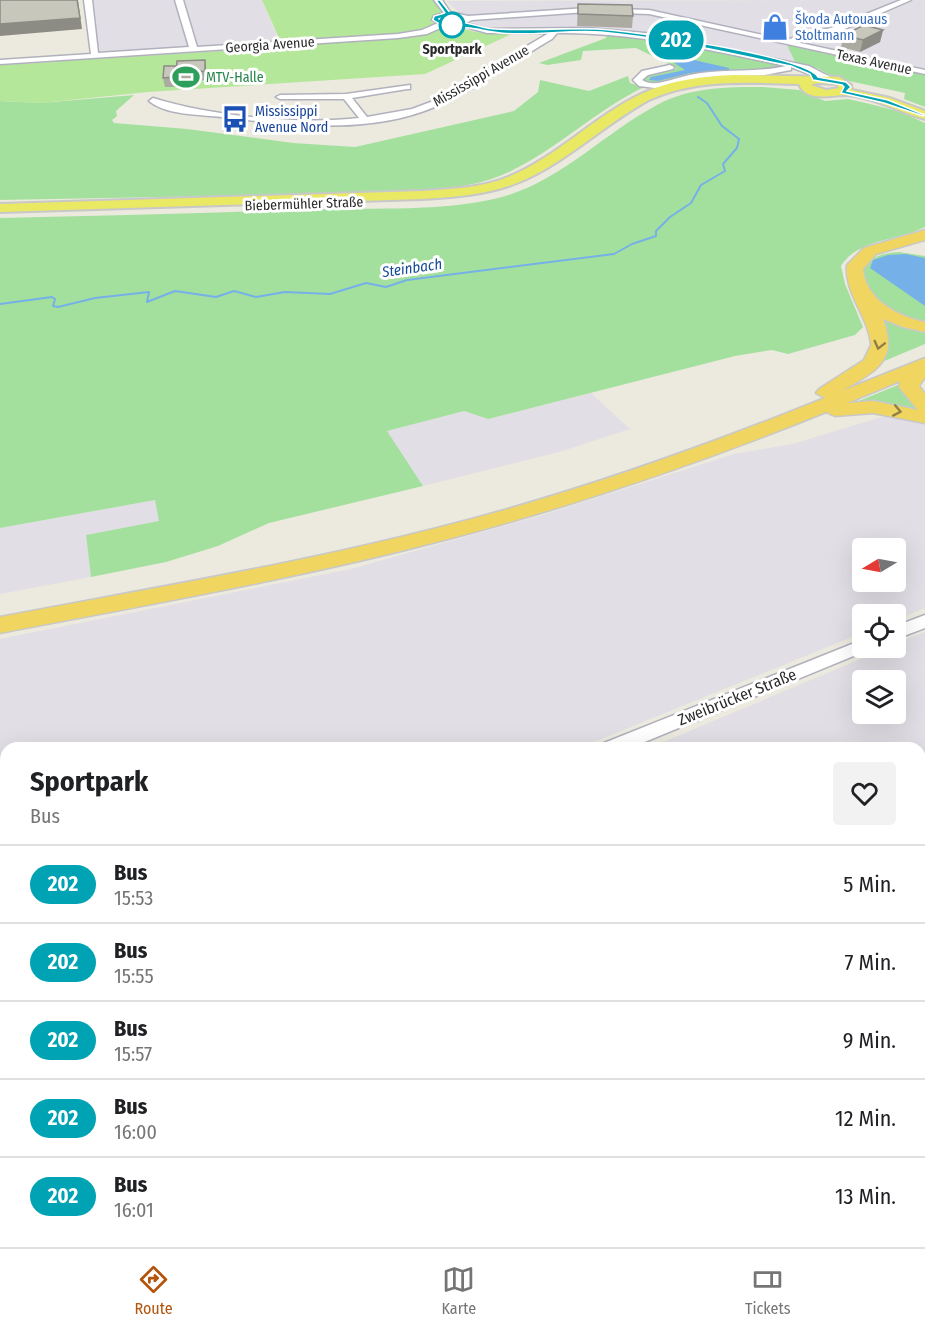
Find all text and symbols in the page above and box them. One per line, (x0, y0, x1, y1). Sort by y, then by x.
place label: Škoda Autouaus Stoltmann (795, 10, 887, 44)
marker: Sportpark (439, 12, 465, 38)
shop icon: Škoda Autouaus Stoltmann (760, 12, 790, 42)
line badge: 202 (642, 20, 710, 60)
text: 202 (661, 27, 691, 53)
street label: Georgia Avenue (225, 33, 315, 57)
place label: Sportpark (422, 41, 482, 58)
street label: Mississippi Avenue (430, 42, 532, 110)
street label: Texas Avenue (835, 46, 913, 78)
sports icon: MTV-Halle (171, 62, 201, 92)
place label: MTV-Halle (206, 69, 264, 86)
place label: Mississippi Avenue Nord (255, 103, 328, 136)
bus stop icon: Mississippi Avenue Nord (220, 104, 250, 134)
street label: Biebermühler Straße (244, 193, 364, 215)
water label: Steinbach (380, 255, 443, 281)
one-way arrow (874, 340, 887, 350)
one-way arrow (892, 404, 902, 417)
north arrow (852, 538, 906, 592)
map controls (852, 538, 906, 724)
button: locate (852, 604, 906, 658)
street label: Zweibrücker Straße (675, 665, 799, 729)
button: layers (852, 670, 906, 724)
button: heart (833, 762, 896, 825)
text: Sportpark (30, 765, 148, 798)
text: Bus (30, 804, 60, 828)
text: Bus (114, 859, 147, 886)
text: 202 (48, 871, 78, 897)
text: 5 Min. (843, 871, 896, 898)
text: 15:53 (114, 886, 153, 910)
text: Bus (114, 937, 147, 964)
text: 202 (48, 949, 78, 975)
text: 7 Min. (844, 949, 896, 976)
text: 15:55 (114, 964, 154, 988)
text: Bus (114, 1015, 147, 1042)
text: 202 (48, 1027, 78, 1053)
text: 9 Min. (843, 1027, 896, 1054)
text: 15:57 (114, 1042, 152, 1066)
text: Bus (114, 1093, 147, 1120)
text: 202 (48, 1105, 78, 1131)
text: 12 Min. (835, 1105, 896, 1132)
text: 16:00 (114, 1120, 157, 1144)
text: Bus (114, 1171, 147, 1198)
text: 202 (48, 1183, 78, 1209)
text: 13 Min. (835, 1183, 896, 1210)
text: 16:01 (114, 1198, 154, 1222)
tab: Route (134, 1263, 173, 1318)
tab: Karte (441, 1263, 476, 1318)
tab: Tickets (745, 1263, 791, 1318)

